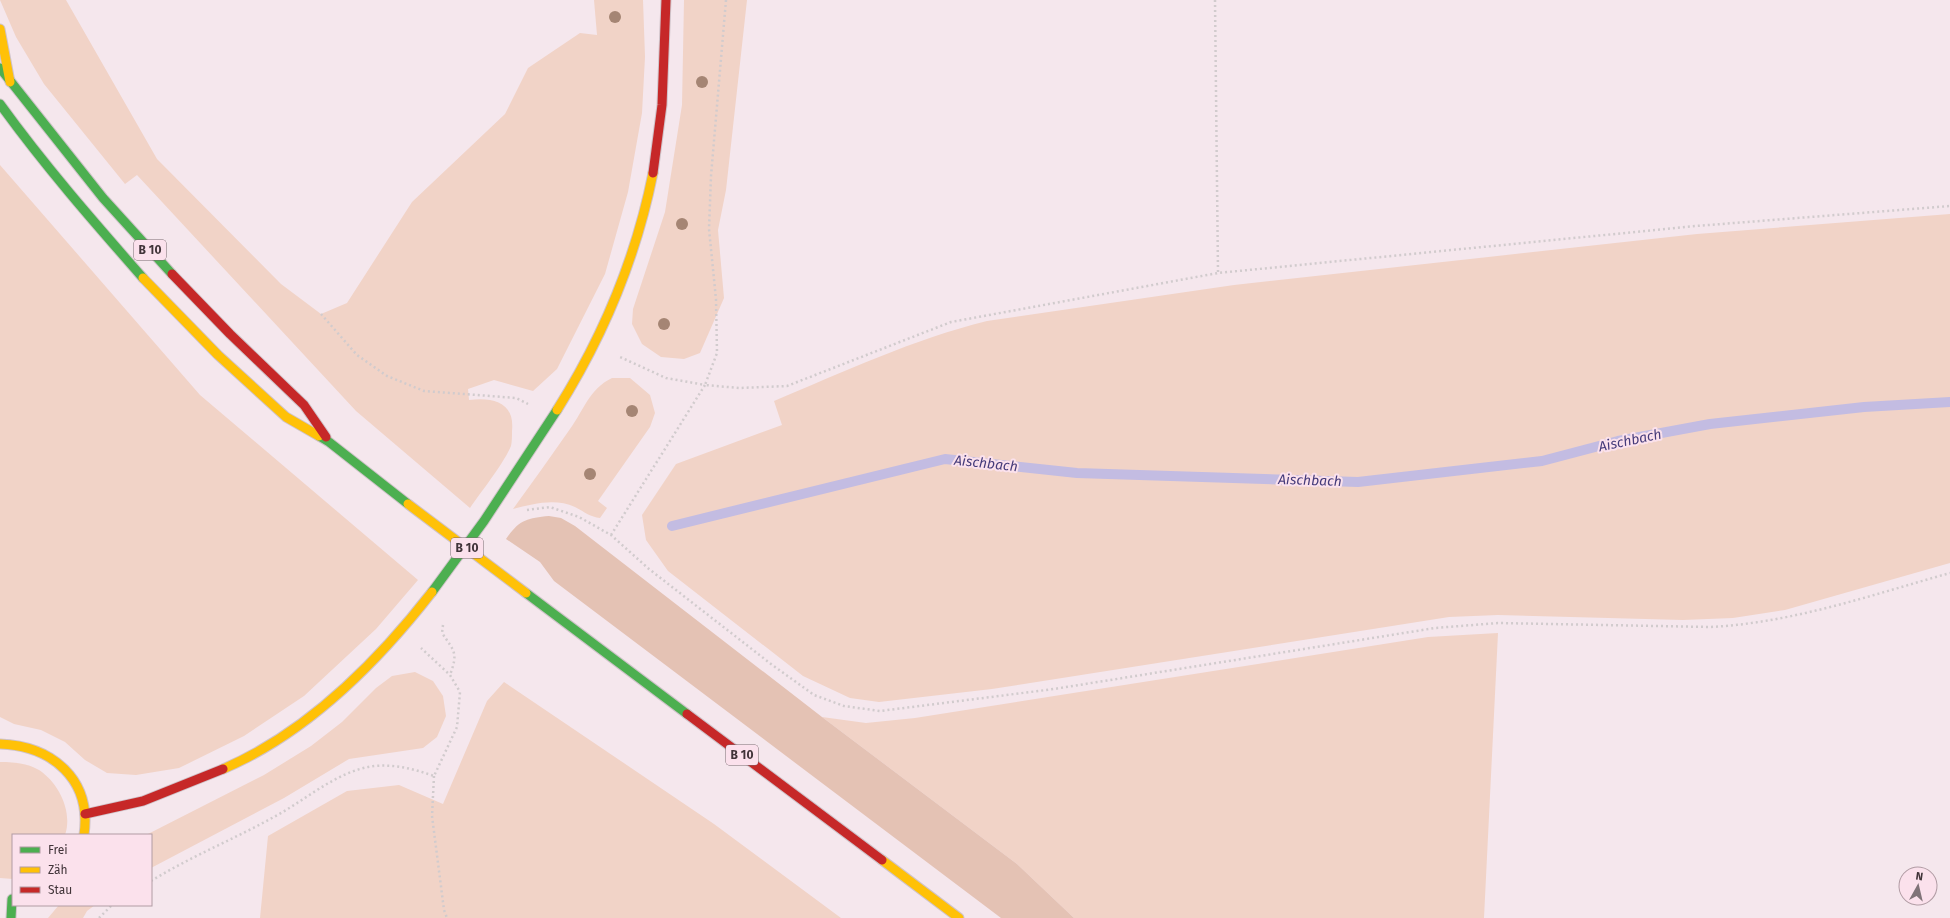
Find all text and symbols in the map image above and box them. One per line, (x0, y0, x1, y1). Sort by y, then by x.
road number: B 10 (134, 240, 166, 260)
water label: Aischbach (1596, 426, 1663, 456)
water label: Aischbach (952, 452, 1019, 475)
water label: Aischbach (1277, 471, 1342, 490)
road number: B 10 (451, 538, 483, 558)
road number: B 10 (726, 745, 758, 765)
legend (12, 834, 152, 906)
text: Frei (48, 843, 68, 857)
text: Zäh (48, 863, 68, 877)
north arrow (1898, 866, 1938, 906)
text: N (1915, 870, 1924, 884)
text: Stau (48, 883, 72, 897)

